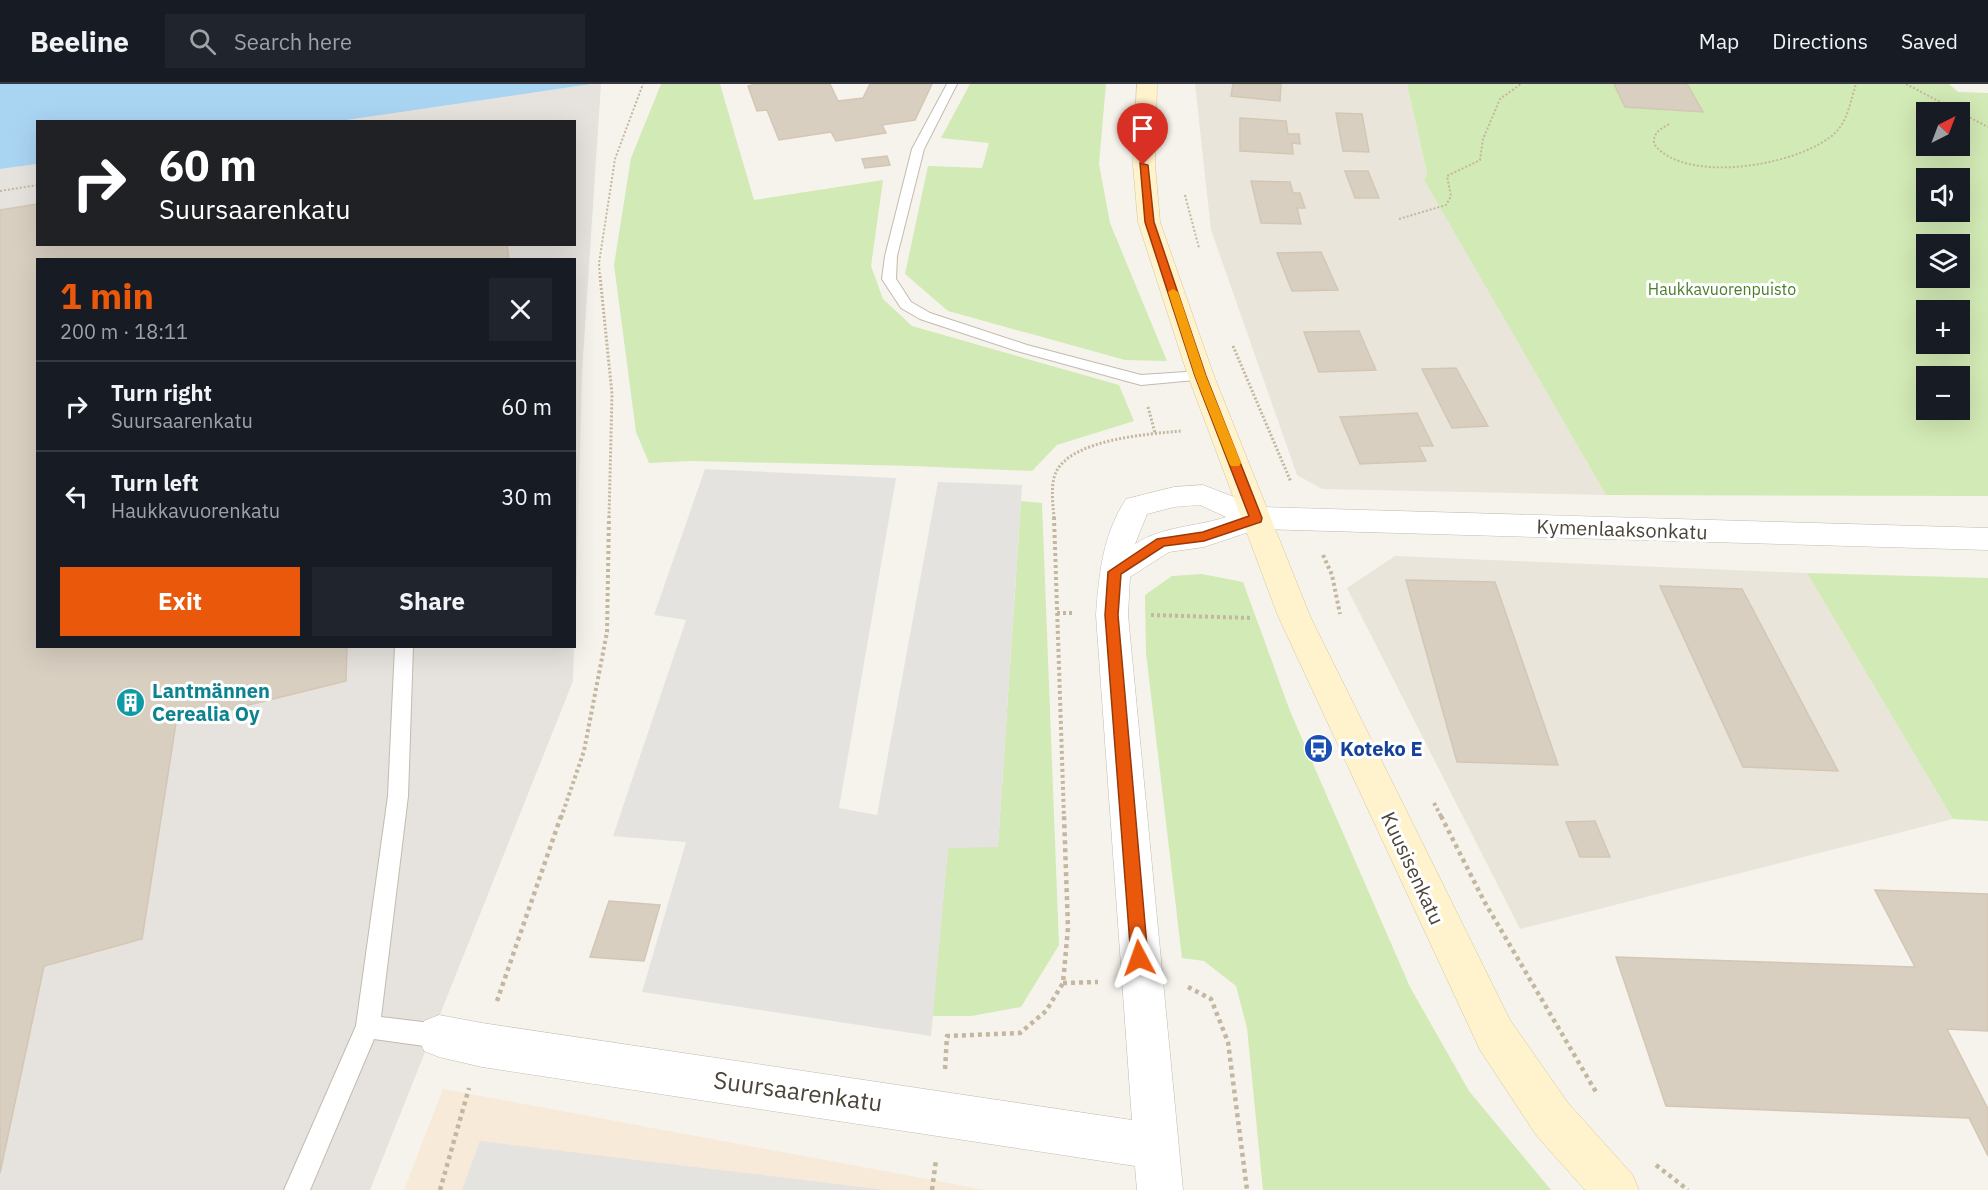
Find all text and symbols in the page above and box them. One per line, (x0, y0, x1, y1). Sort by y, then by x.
search box (165, 14, 585, 68)
text: Beeline (30, 23, 129, 60)
icon: search (186, 25, 219, 58)
text: Search here (234, 27, 352, 56)
text: Map (1699, 27, 1739, 55)
text: Directions (1772, 27, 1868, 55)
text: Saved (1901, 27, 1958, 55)
north arrow (1916, 102, 1970, 156)
map controls (1916, 102, 1970, 420)
pin (1117, 103, 1168, 165)
icon: arrive (1126, 112, 1159, 145)
text: 60 m (159, 138, 257, 193)
icon: right (60, 144, 138, 222)
button: sound (1916, 168, 1970, 222)
text: Suursaarenkatu (159, 191, 351, 226)
button: layers (1916, 234, 1970, 288)
text: 1 min (60, 272, 154, 319)
button: close (489, 278, 552, 341)
park label: Haukkavuorenpuisto (1648, 279, 1796, 299)
button: + (1916, 300, 1970, 354)
text: 200 m · 18:11 (60, 318, 188, 345)
button: − (1916, 366, 1970, 420)
text: Turn right (111, 378, 212, 407)
icon: right (60, 390, 93, 423)
text: 60 m (501, 392, 552, 421)
text: Suursaarenkatu (111, 407, 253, 434)
text: Turn left (111, 468, 199, 497)
icon: left (60, 480, 93, 513)
text: 30 m (501, 482, 552, 511)
text: Haukkavuorenkatu (111, 497, 280, 524)
street label: Kymenlaaksonkatu (1536, 513, 1708, 545)
button: Exit (60, 567, 300, 636)
button: Share (312, 567, 552, 636)
place label: Lantmännen Cerealia Oy (152, 677, 270, 727)
building icon: Lantmännen Cerealia Oy (115, 686, 147, 718)
bus stop icon: Koteko E (1303, 732, 1335, 764)
place label: Koteko E (1340, 735, 1423, 762)
street label: Kuusisenkatu (1375, 807, 1451, 929)
position arrow (1107, 926, 1171, 990)
street label: Suursaarenkatu (711, 1063, 885, 1119)

